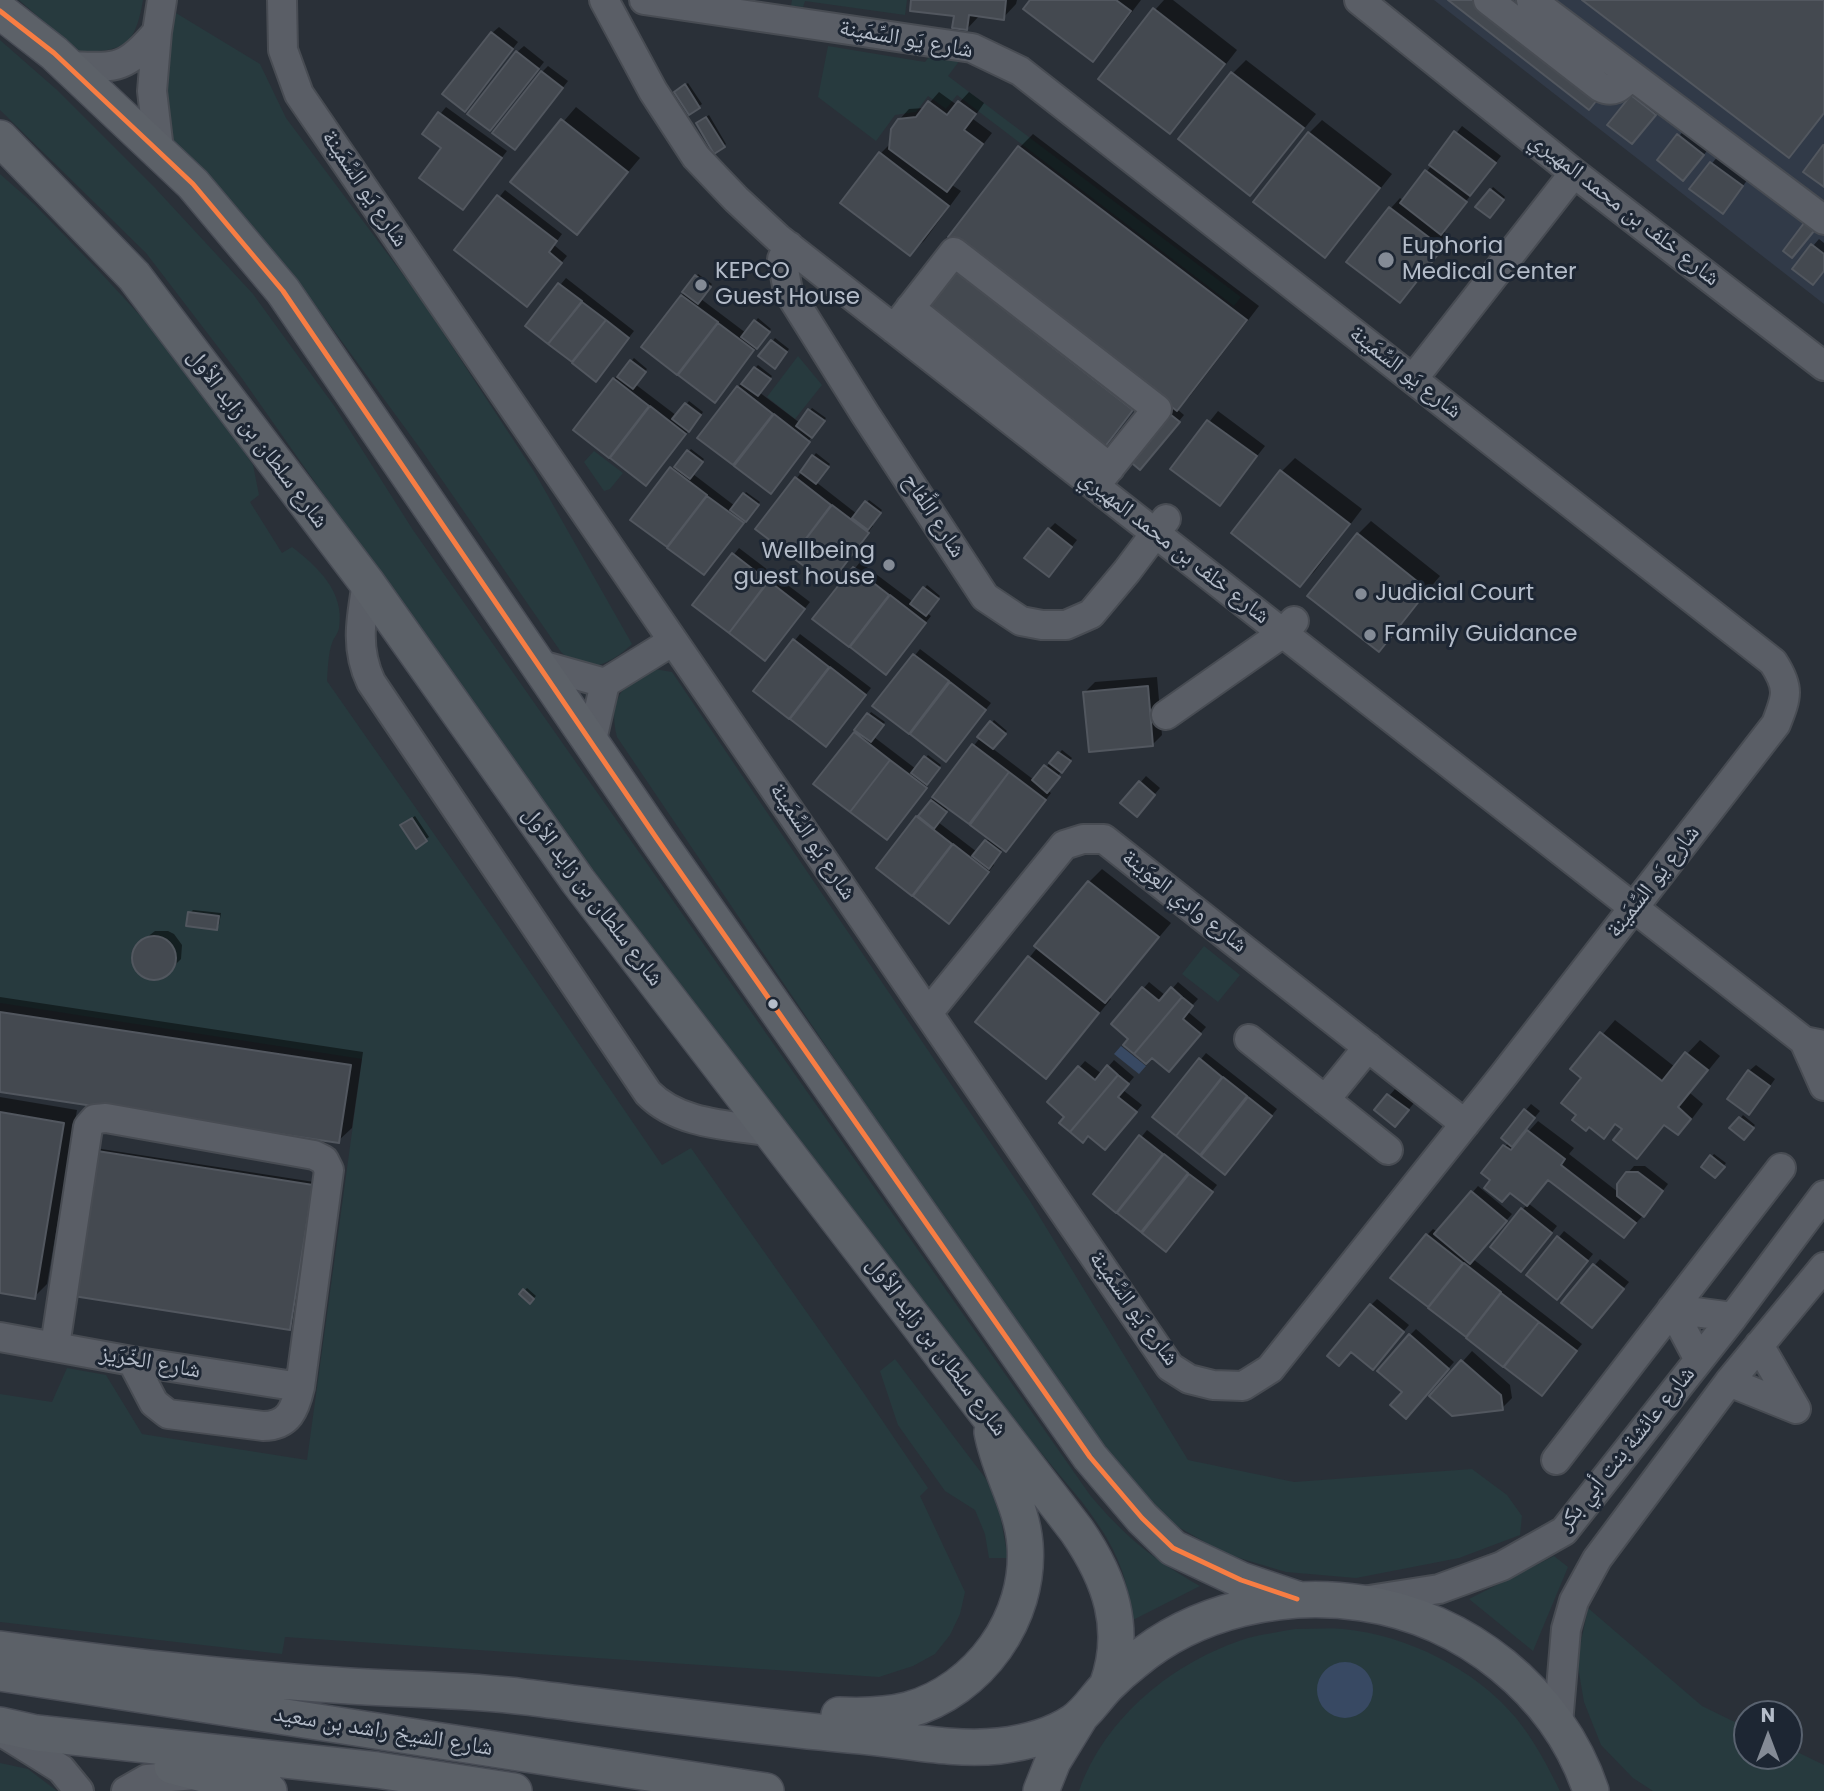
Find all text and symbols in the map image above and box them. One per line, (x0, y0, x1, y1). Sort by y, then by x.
street label: شارع يَو السِّمَينة (837, 15, 975, 65)
street label: شارع يَو السِّمَينة (315, 125, 413, 253)
street label: شارع خلف بن محمد المهيري (1523, 127, 1725, 293)
place label: Euphoria Medical Center (1402, 233, 1577, 287)
marker: Euphoria Medical Center (1376, 250, 1396, 270)
place label: KEPCO Guest House (715, 258, 860, 312)
marker: KEPCO Guest House (693, 277, 709, 293)
street label: شارع يَو السِّمَينة (1343, 321, 1467, 425)
street label: شارع سلطان بن زايد الأول (181, 344, 333, 534)
street label: شارع خلف بن محمد المهيري (1073, 465, 1275, 631)
street label: شارع اللِّفاح (896, 469, 970, 563)
place label: Wellbeing guest house (734, 538, 875, 592)
marker: Wellbeing guest house (881, 557, 897, 573)
place label: Judicial Court (1375, 580, 1534, 608)
marker: Judicial Court (1353, 586, 1369, 602)
place label: Family Guidance (1384, 621, 1578, 649)
marker: Family Guidance (1362, 627, 1378, 643)
street label: شارع يَو السِّمَينة (763, 778, 861, 906)
street label: شارع سلطان بن زايد الأول (516, 802, 668, 992)
street label: شارع يَو السِّمَينة (1602, 820, 1706, 944)
street label: شارع وادِي العِوَينة (1116, 844, 1252, 960)
unlabelled marker (766, 997, 780, 1011)
street label: شارع يَو السِّمَينة (1082, 1246, 1184, 1372)
street label: شارع سلطان بن زايد الأول (860, 1252, 1012, 1442)
street label: شارع الخّرَيز (97, 1341, 203, 1385)
street label: شارع عائشة بنت أبي بكر (1552, 1361, 1702, 1537)
north arrow (1733, 1700, 1803, 1770)
street label: شارع الشيخ راشد بن سعيد (271, 1701, 495, 1763)
text: N (1761, 1702, 1775, 1729)

